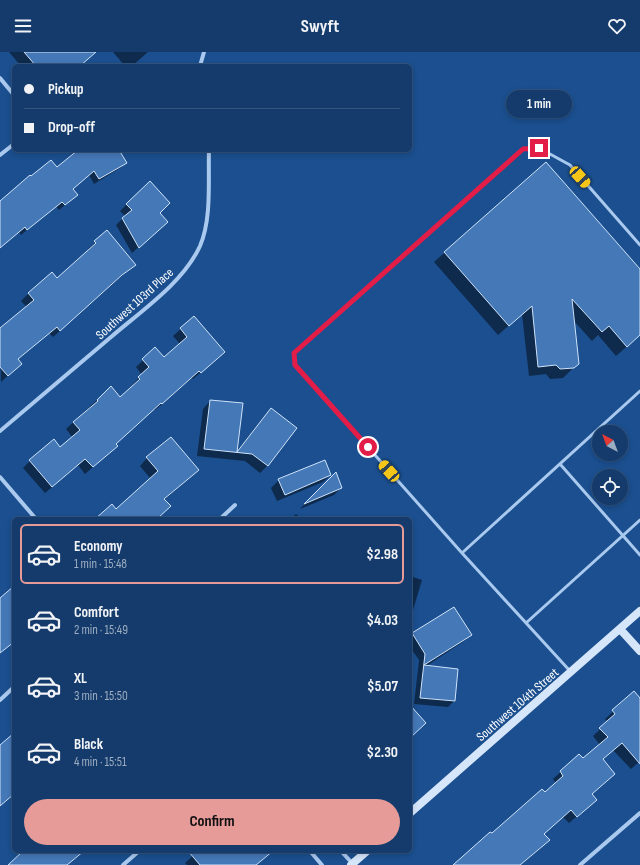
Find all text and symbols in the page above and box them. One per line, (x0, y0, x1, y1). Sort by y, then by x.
icon: menu (12, 15, 34, 37)
icon: heart (606, 15, 628, 37)
text: Swyft (301, 16, 339, 37)
text: Pickup (48, 80, 84, 99)
callout: 1 min (506, 90, 572, 118)
text: 1 min (527, 96, 551, 112)
text: Drop-off (48, 118, 95, 137)
route end (530, 139, 548, 157)
car (568, 164, 592, 190)
street label: Southwest 103rd Place (92, 265, 177, 343)
north arrow (592, 425, 628, 461)
map controls (592, 425, 628, 505)
route start (359, 438, 377, 456)
car (377, 458, 401, 484)
button: locate (592, 469, 628, 505)
icon: car (26, 536, 62, 572)
text: Economy (74, 537, 123, 556)
text: $2.98 (366, 545, 398, 564)
text: 1 min · 15:48 (74, 556, 127, 572)
icon: car (26, 602, 62, 638)
text: Comfort (74, 603, 119, 622)
text: $4.03 (366, 611, 398, 630)
text: 2 min · 15:49 (74, 622, 128, 638)
street label: Southwest 104th Street (473, 665, 562, 745)
icon: car (26, 668, 62, 704)
text: XL (74, 669, 87, 688)
text: $5.07 (367, 677, 398, 696)
text: 3 min · 15:50 (74, 688, 128, 704)
icon: car (26, 734, 62, 770)
text: Black (74, 735, 103, 754)
text: $2.30 (366, 743, 398, 762)
text: 4 min · 15:51 (74, 754, 127, 770)
button: Confirm (24, 799, 400, 845)

